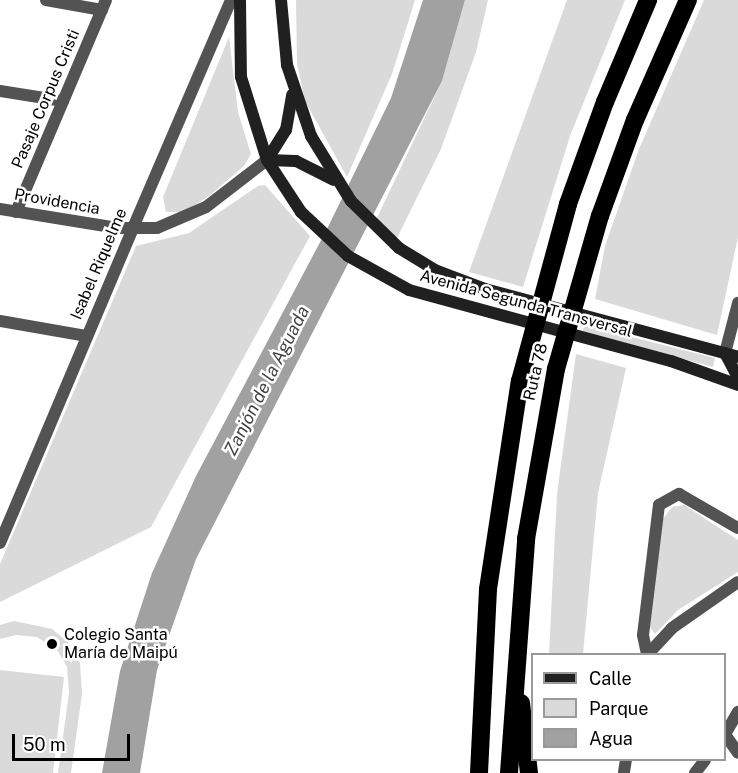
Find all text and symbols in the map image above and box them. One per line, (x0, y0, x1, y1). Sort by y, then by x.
street label: Pasaje Corpus Cristi (8, 27, 84, 171)
street label: Providencia (13, 185, 101, 219)
street label: Isabel Riquelme (67, 205, 131, 323)
street label: Avenida Segunda Transversal (418, 266, 634, 342)
water label: Zanjón de la Aguada (220, 302, 314, 460)
street label: Ruta 78 (520, 341, 552, 403)
place label: Colegio Santa María de Maipú (64, 625, 178, 663)
marker: Colegio Santa María de Maipú (45, 637, 59, 651)
legend (531, 653, 726, 761)
text: Calle (589, 668, 632, 689)
text: Parque (589, 698, 649, 719)
scale bar (15, 722, 134, 760)
text: Agua (589, 728, 633, 749)
text: 50 m (23, 734, 66, 755)

